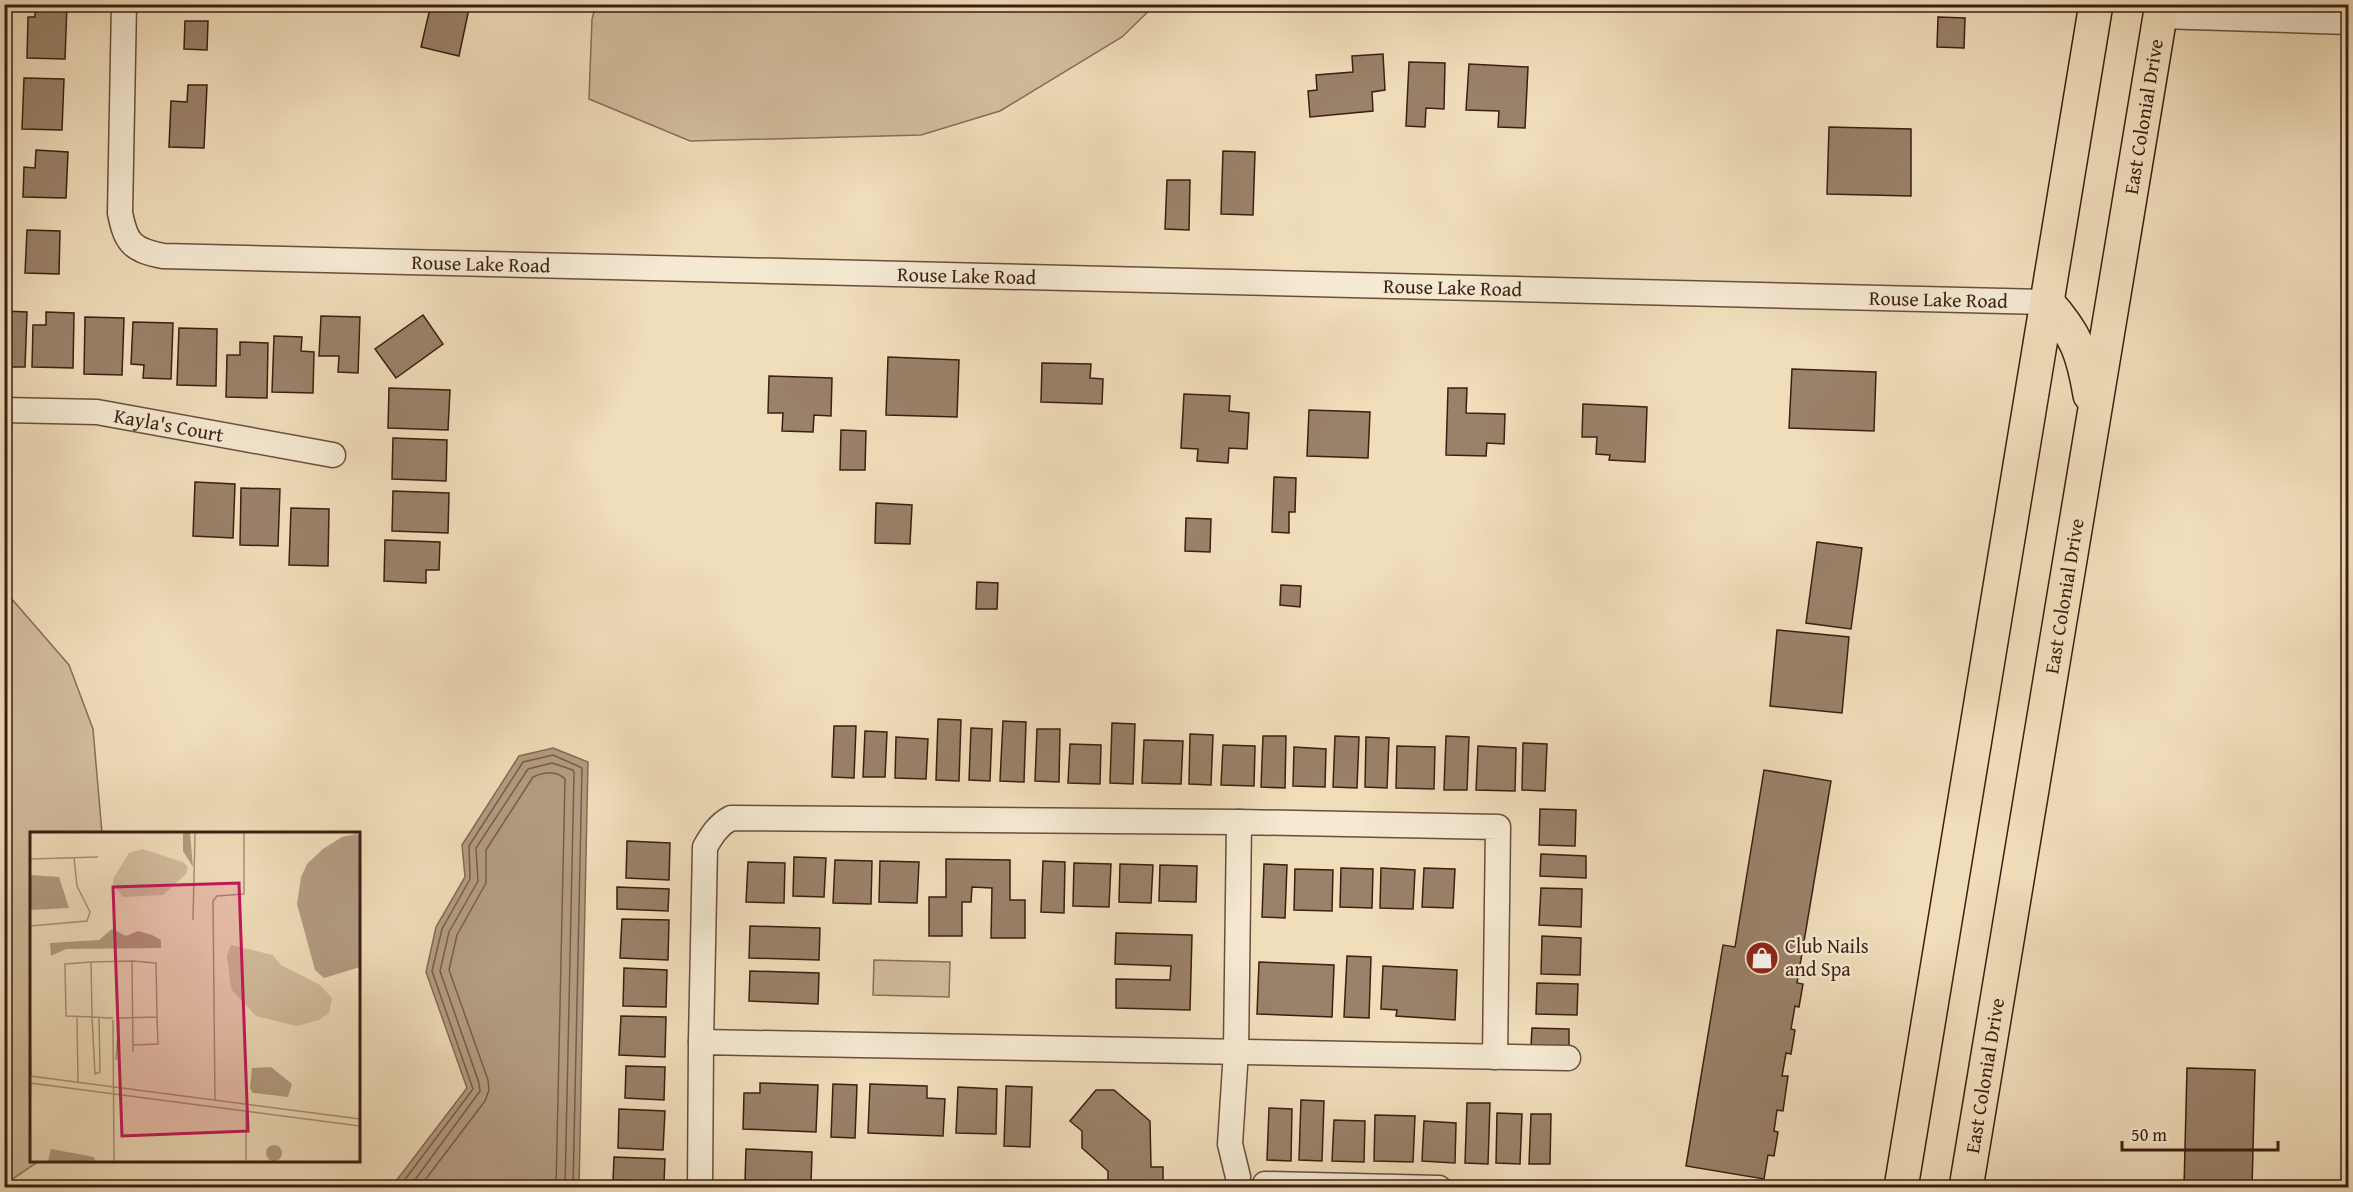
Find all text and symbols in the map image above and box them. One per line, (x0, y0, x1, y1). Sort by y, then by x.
street label: East Colonial Drive (2116, 37, 2170, 196)
street label: Rouse Lake Road (411, 247, 551, 279)
street label: Rouse Lake Road (897, 259, 1037, 291)
street label: Rouse Lake Road (1383, 271, 1523, 303)
street label: Rouse Lake Road (1869, 283, 2009, 315)
street label: Kayla's Court (112, 400, 226, 449)
street label: East Colonial Drive (2036, 516, 2091, 676)
inset map (30, 832, 360, 1162)
place label: Club Nails and Spa (1785, 931, 1869, 983)
shop icon: Club Nails and Spa (1744, 940, 1780, 976)
street label: East Colonial Drive (1957, 996, 2011, 1155)
scale bar (2122, 1114, 2278, 1152)
text: 50 m (2131, 1121, 2167, 1148)

